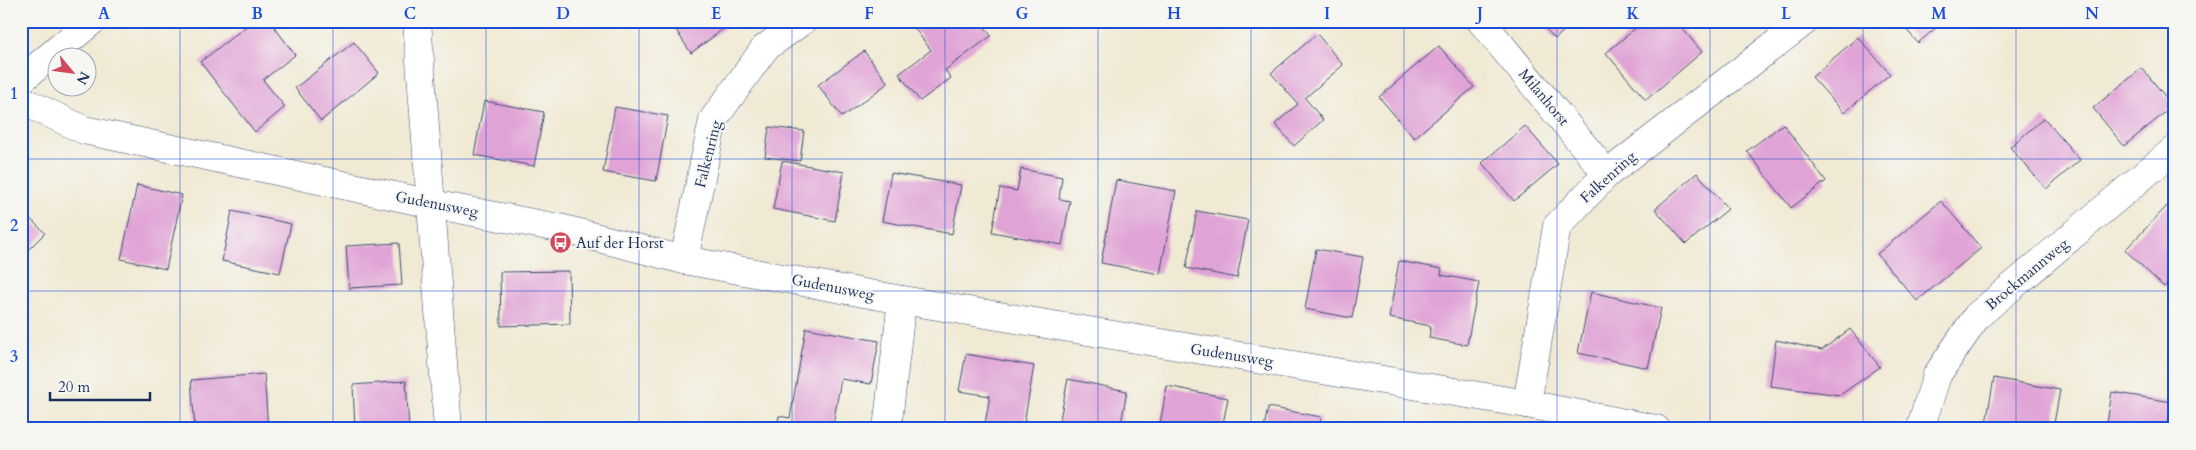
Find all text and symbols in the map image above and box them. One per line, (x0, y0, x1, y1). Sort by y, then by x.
text: A (98, 3, 110, 25)
text: B (251, 3, 263, 25)
text: C (404, 3, 416, 25)
text: D (556, 3, 570, 25)
text: E (711, 3, 721, 25)
text: F (864, 3, 874, 25)
text: G (1015, 3, 1029, 25)
text: H (1167, 3, 1181, 25)
text: I (1324, 3, 1330, 25)
text: J (1475, 3, 1483, 25)
text: K (1627, 3, 1640, 25)
text: L (1781, 3, 1792, 25)
text: M (1931, 3, 1947, 25)
text: N (2085, 3, 2099, 25)
north arrow (48, 48, 98, 98)
street label: Milanhorst (1514, 64, 1574, 130)
text: N (72, 68, 94, 88)
text: 1 (10, 83, 18, 105)
street label: Falkenring (690, 118, 726, 190)
street label: Falkenring (1576, 146, 1641, 207)
street label: Gudenusweg (394, 186, 481, 222)
text: 2 (10, 215, 18, 237)
bus stop icon: Auf der Horst (548, 231, 572, 255)
place label: Auf der Horst (576, 233, 664, 253)
street label: Brockmannweg (1981, 233, 2073, 314)
street label: Gudenusweg (790, 269, 877, 305)
street label: Gudenusweg (1189, 339, 1276, 372)
text: 3 (10, 346, 18, 368)
scale bar (50, 370, 150, 402)
text: 20 m (58, 377, 90, 397)

